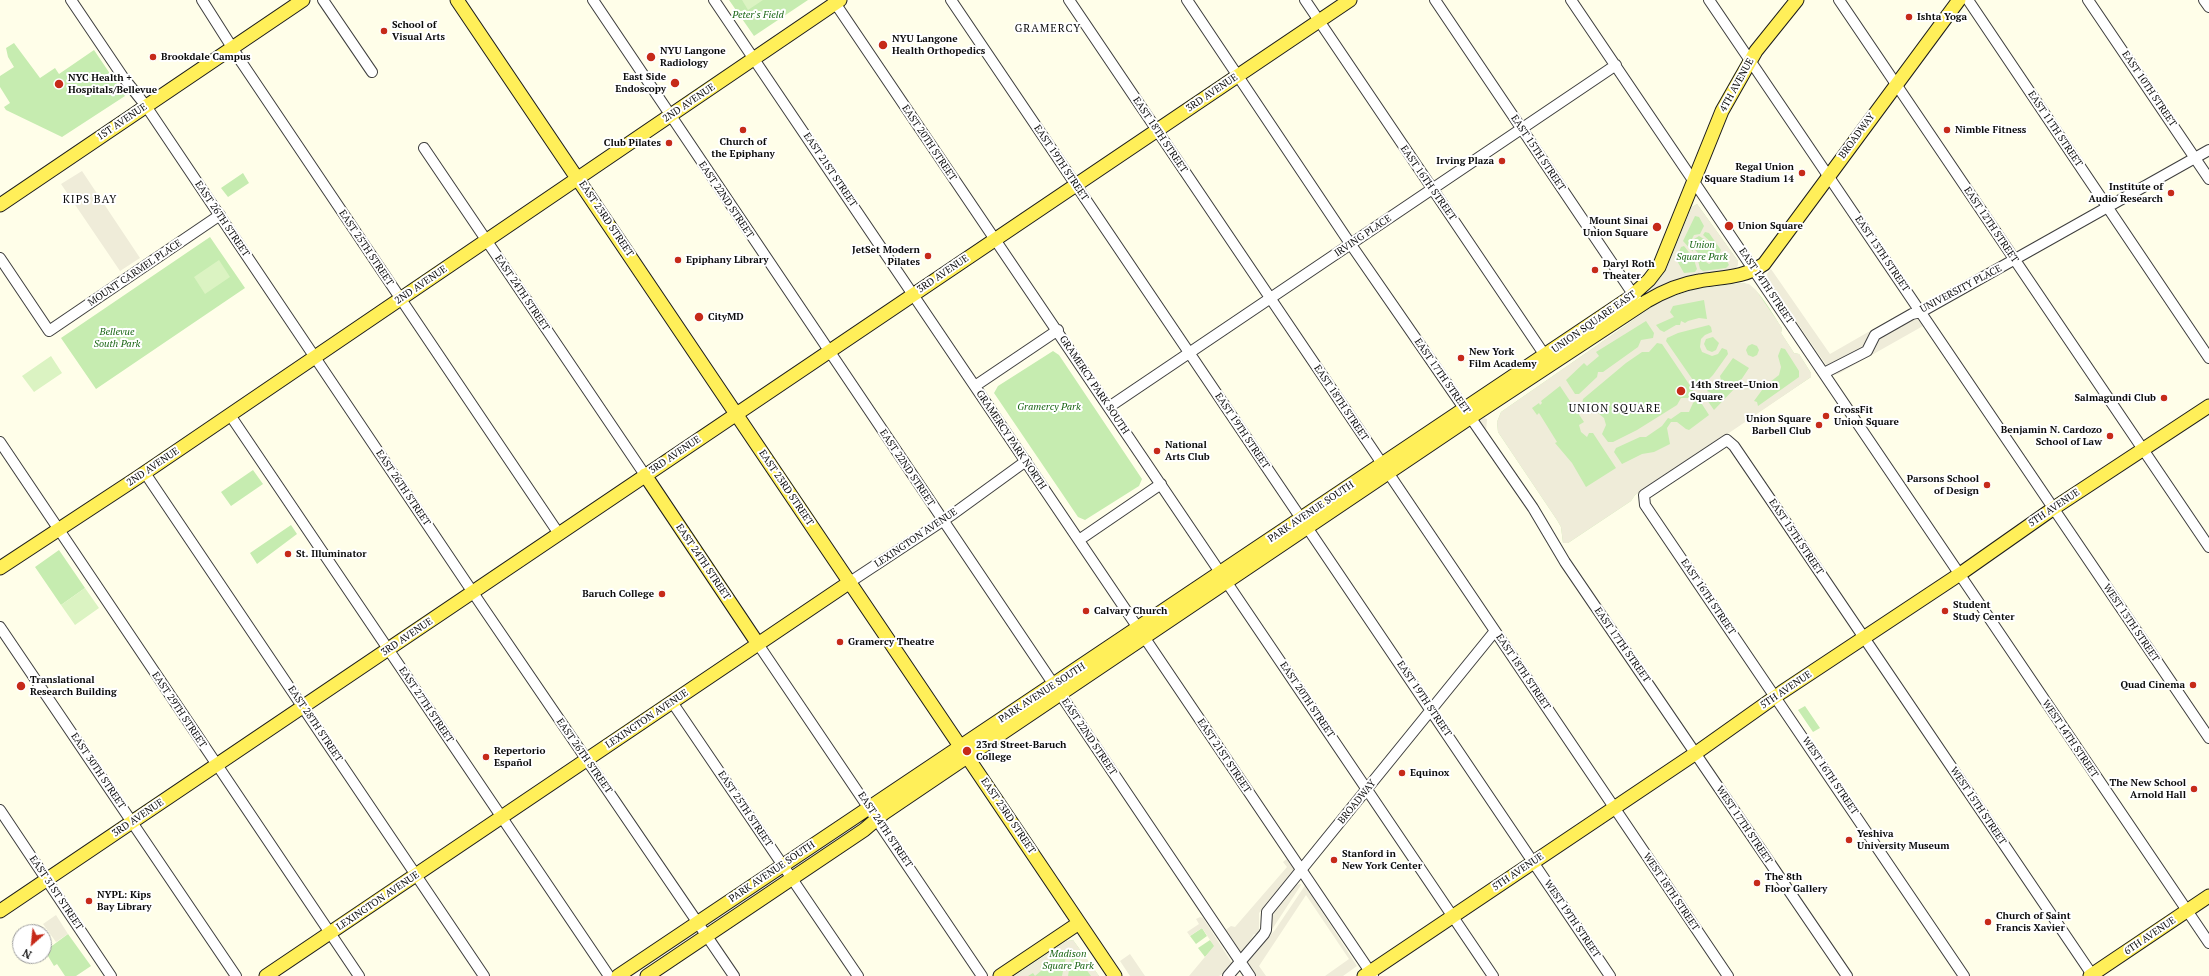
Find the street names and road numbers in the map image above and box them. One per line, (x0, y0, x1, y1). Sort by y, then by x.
street label: EAST 10TH STREET (2119, 49, 2179, 129)
street label: 4TH AVENUE (1717, 56, 1757, 114)
street label: 3RD AVENUE (1184, 71, 1240, 115)
street label: 2ND AVENUE (661, 81, 717, 125)
street label: EAST 11TH STREET (2025, 89, 2085, 169)
street label: EAST 18TH STREET (1130, 95, 1190, 175)
street label: 1ST AVENUE (95, 101, 149, 143)
street label: EAST 20TH STREET (899, 103, 959, 183)
street label: BROADWAY (1836, 111, 1878, 161)
street label: EAST 15TH STREET (1508, 113, 1568, 193)
street label: EAST 19TH STREET (1031, 123, 1091, 203)
street label: EAST 21ST STREET (801, 131, 859, 209)
street label: EAST 16TH STREET (1398, 143, 1458, 223)
street label: EAST 22ND STREET (696, 159, 756, 241)
street label: EAST 26TH STREET (192, 179, 252, 259)
street label: EAST 23RD STREET (576, 179, 636, 259)
street label: EAST 12TH STREET (1961, 185, 2021, 265)
street label: EAST 25TH STREET (336, 208, 396, 288)
street label: IRVING PLACE (1332, 213, 1394, 259)
street label: EAST 13TH STREET (1852, 214, 1912, 294)
street label: MOUNT CARMEL PLACE (86, 237, 184, 309)
street label: EAST 14TH STREET (1736, 246, 1796, 326)
street label: 3RD AVENUE (915, 252, 971, 296)
street label: EAST 24TH STREET (492, 253, 552, 333)
street label: UNIVERSITY PLACE (1918, 262, 2004, 316)
street label: 2ND AVENUE (393, 263, 449, 307)
street label: UNION SQUARE EAST (1550, 288, 1638, 356)
street label: GRAMERCY PARK SOUTH (1057, 334, 1131, 436)
street label: EAST 17TH STREET (1412, 336, 1472, 416)
street label: EAST 18TH STREET (1311, 363, 1371, 443)
street label: GRAMERCY PARK NORTH (973, 388, 1049, 492)
street label: EAST 19TH STREET (1212, 391, 1272, 471)
street label: EAST 22ND STREET (877, 427, 937, 509)
street label: 3RD AVENUE (647, 433, 703, 477)
street label: 2ND AVENUE (125, 445, 181, 489)
street label: EAST 26TH STREET (373, 448, 433, 528)
street label: EAST 23RD STREET (756, 448, 816, 528)
street label: PARK AVENUE SOUTH (1266, 479, 1356, 545)
street label: 5TH AVENUE (2026, 486, 2082, 530)
street label: EAST 15TH STREET (1766, 497, 1826, 577)
street label: LEXINGTON AVENUE (872, 506, 960, 570)
street label: EAST 24TH STREET (673, 522, 733, 602)
street label: EAST 16TH STREET (1678, 557, 1738, 637)
street label: WEST 13TH STREET (2100, 582, 2162, 664)
street label: EAST 17TH STREET (1592, 605, 1652, 685)
street label: 3RD AVENUE (379, 615, 435, 659)
street label: EAST 18TH STREET (1493, 632, 1553, 712)
street label: EAST 19TH STREET (1394, 659, 1454, 739)
street label: PARK AVENUE SOUTH (996, 660, 1088, 726)
street label: EAST 20TH STREET (1277, 660, 1337, 740)
street label: EAST 27TH STREET (396, 665, 456, 745)
street label: 5TH AVENUE (1758, 668, 1814, 712)
street label: EAST 29TH STREET (149, 670, 209, 750)
street label: EAST 28TH STREET (285, 684, 345, 764)
street label: LEXINGTON AVENUE (603, 687, 691, 751)
street label: EAST 22ND STREET (1059, 696, 1119, 778)
street label: WEST 14TH STREET (2039, 698, 2101, 780)
street label: EAST 26TH STREET (554, 716, 614, 796)
street label: EAST 21ST STREET (1195, 717, 1253, 795)
street label: EAST 30TH STREET (68, 731, 128, 811)
street label: WEST 16TH STREET (1799, 735, 1861, 817)
street label: WEST 15TH STREET (1947, 765, 2009, 847)
street label: EAST 25TH STREET (715, 769, 775, 849)
street label: EAST 23RD STREET (978, 776, 1038, 856)
street label: BROADWAY (1336, 777, 1378, 827)
street label: WEST 17TH STREET (1713, 784, 1775, 866)
street label: EAST 24TH STREET (855, 790, 915, 870)
street label: 3RD AVENUE (110, 796, 166, 840)
street label: PARK AVENUE SOUTH (727, 839, 817, 905)
street label: 5TH AVENUE (1490, 850, 1546, 894)
street label: WEST 18TH STREET (1640, 851, 1702, 933)
street label: EAST 31ST STREET (27, 854, 85, 932)
street label: LEXINGTON AVENUE (334, 869, 422, 933)
street label: WEST 19TH STREET (1541, 878, 1603, 960)
street label: 6TH AVENUE (2122, 914, 2178, 958)

